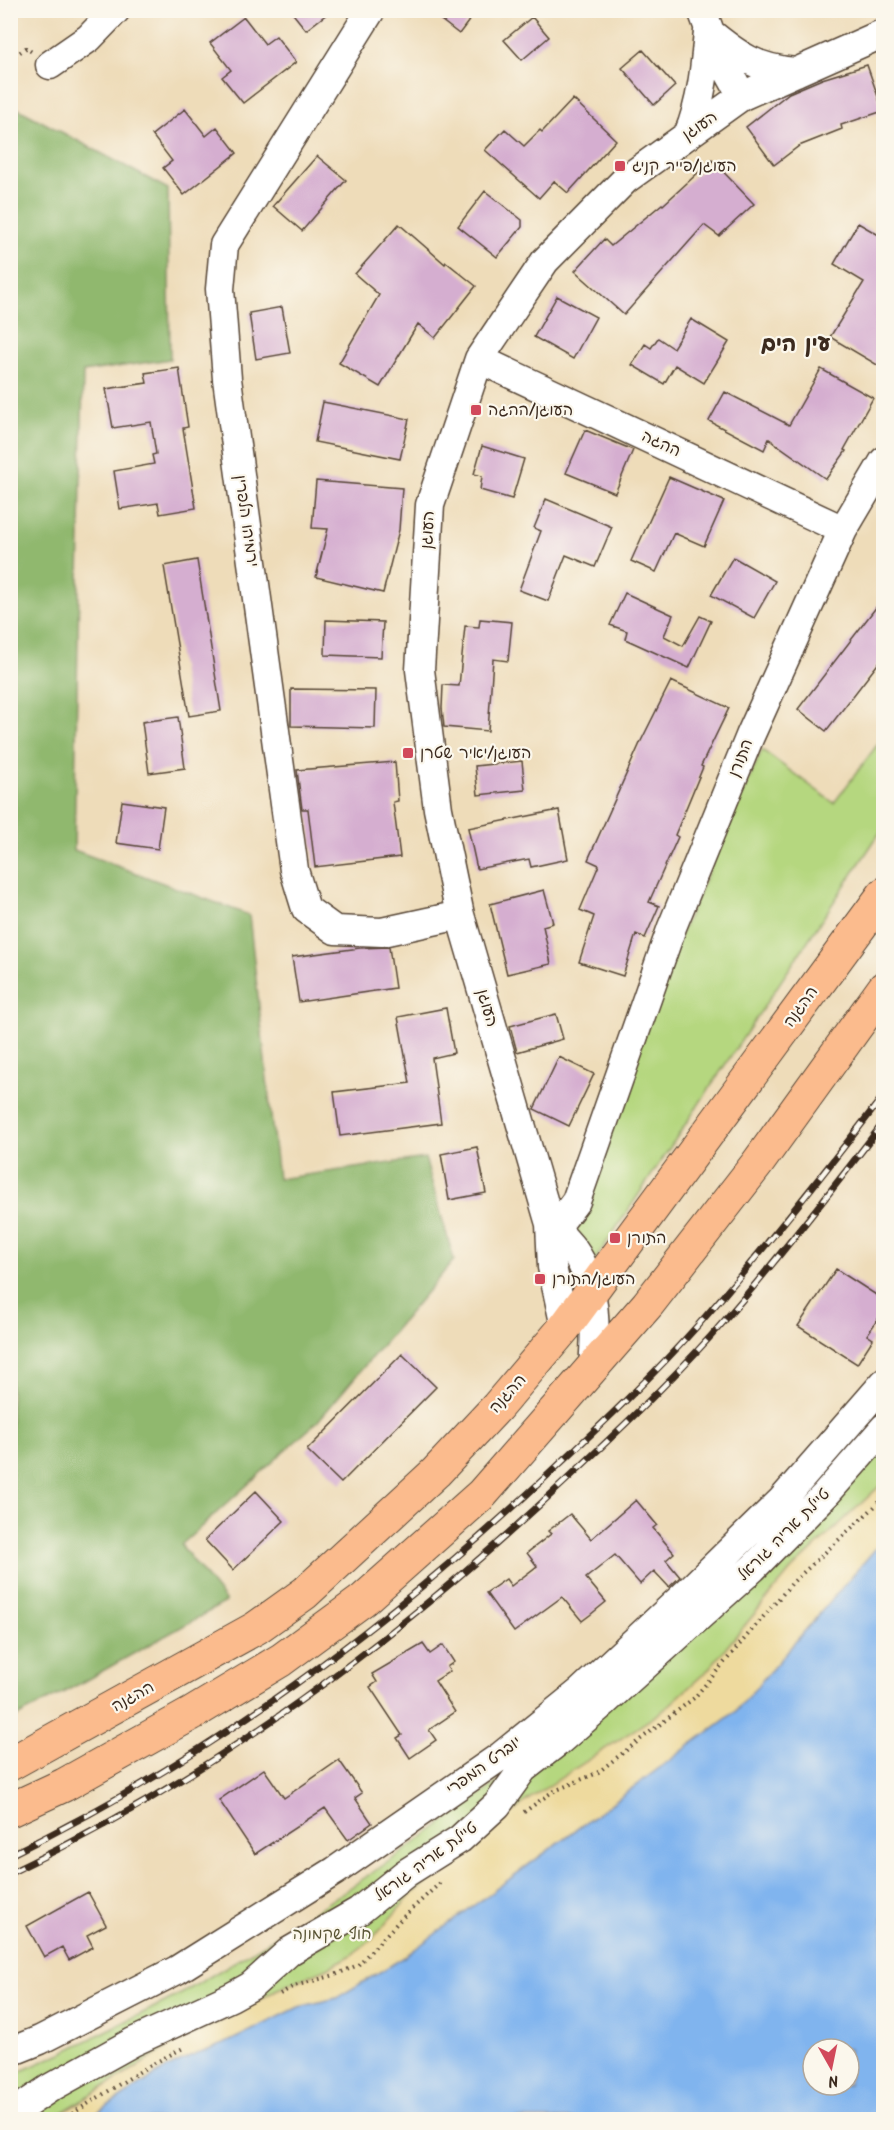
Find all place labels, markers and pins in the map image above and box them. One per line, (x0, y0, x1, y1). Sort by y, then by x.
place label: העוגן/פייר קניג (632, 154, 737, 179)
marker: העוגן/פייר קניג (613, 159, 627, 173)
place label: העוגן/ההגה (488, 398, 573, 423)
marker: העוגן/ההגה (469, 403, 483, 417)
place label: העוגן/יאיר שטרן (420, 741, 531, 766)
marker: העוגן/יאיר שטרן (401, 746, 415, 760)
place label: התורן (627, 1226, 666, 1251)
marker: התורן (608, 1231, 622, 1245)
place label: העוגן/התורן (552, 1267, 636, 1292)
marker: העוגן/התורן (533, 1272, 547, 1286)

